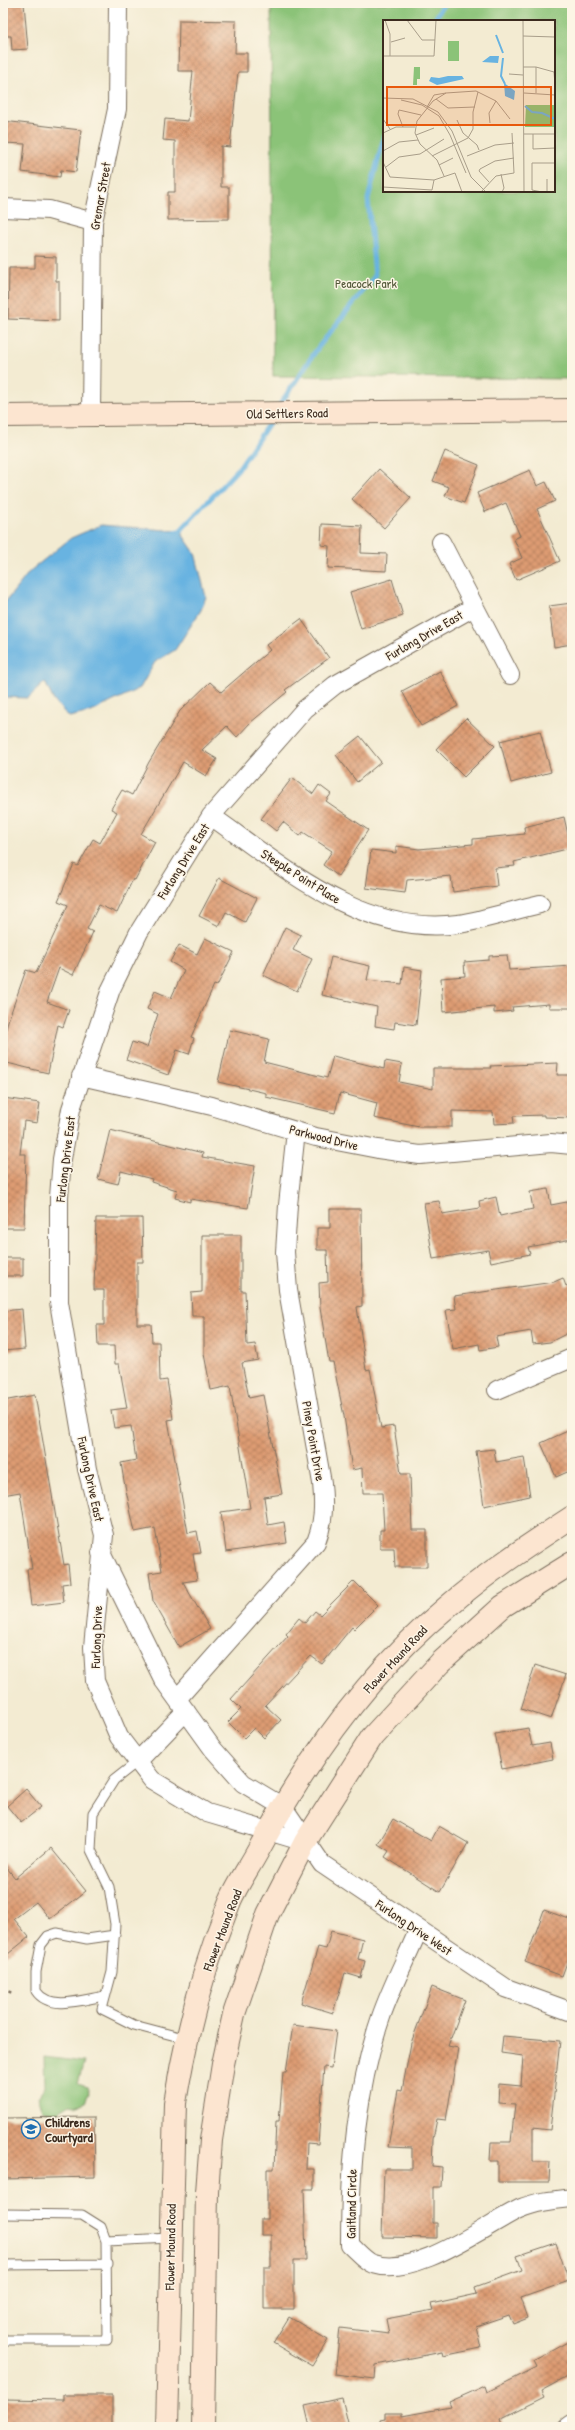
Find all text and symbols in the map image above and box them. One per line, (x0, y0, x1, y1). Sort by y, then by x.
inset map (383, 20, 555, 192)
street label: Gremar Street (85, 160, 115, 231)
park label: Peacock Park (335, 274, 398, 292)
street label: Old Settlers Road (246, 403, 328, 423)
street label: Furlong Drive East (381, 605, 466, 665)
street label: Furlong Drive East (152, 819, 214, 903)
street label: Steeple Point Place (258, 844, 344, 908)
street label: Furlong Drive East (51, 1115, 79, 1204)
street label: Parkwood Drive (287, 1120, 361, 1154)
street label: Piney Point Drive (298, 1400, 330, 1482)
street label: Furlong Drive East (73, 1434, 109, 1524)
street label: Furlong Drive (86, 1605, 106, 1670)
street label: Flower Mound Road (358, 1621, 431, 1697)
street label: Flower Mound Road (198, 1887, 246, 1974)
street label: Furlong Drive West (371, 1894, 456, 1960)
place label: Childrens Courtyard (45, 2113, 94, 2147)
school or university icon: Childrens Courtyard (20, 2118, 42, 2140)
street label: Gaitland Circle (341, 2169, 361, 2239)
street label: Flower Mound Road (160, 2204, 180, 2291)

